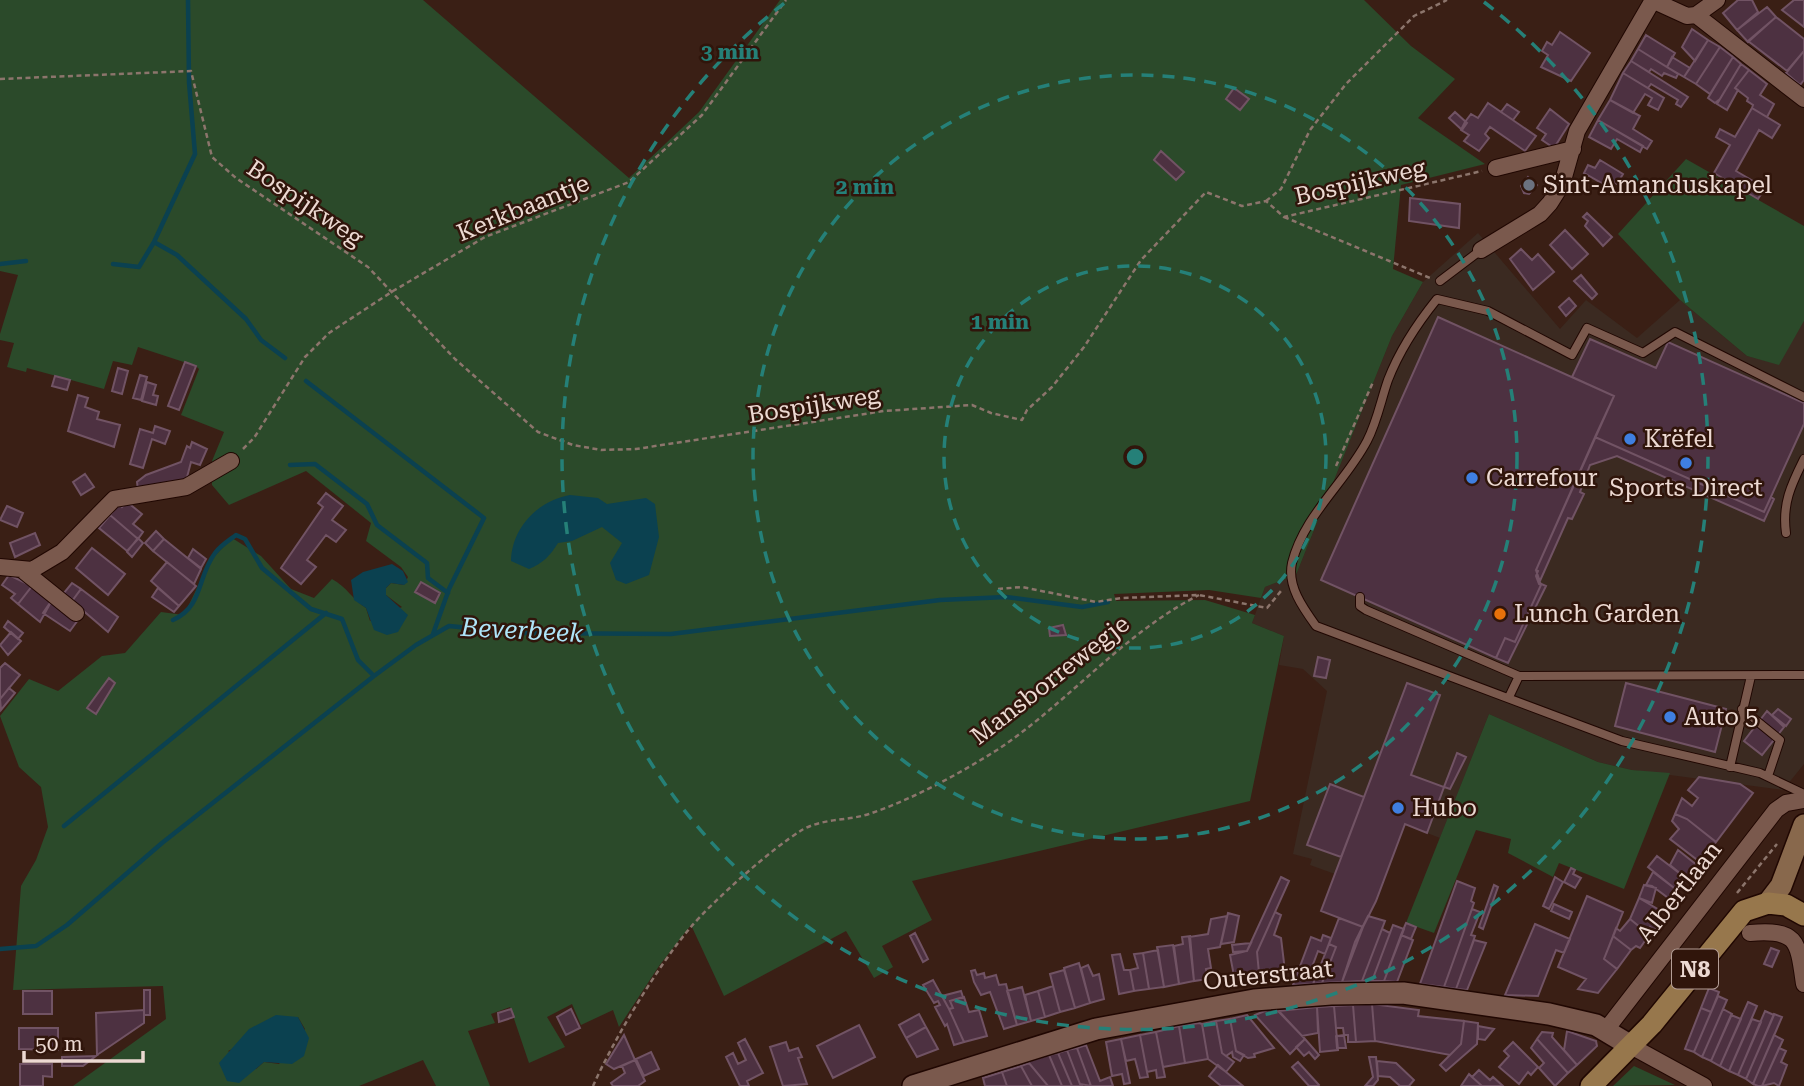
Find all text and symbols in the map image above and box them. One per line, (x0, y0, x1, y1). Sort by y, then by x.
text: 3 min (701, 40, 759, 64)
street label: Bospijkweg (1292, 153, 1429, 211)
street label: Bospijkweg (242, 154, 369, 252)
street label: Kerkbaantje (453, 169, 593, 247)
place label: Sint-Amanduskapel (1543, 171, 1772, 199)
text: 2 min (836, 175, 894, 199)
marker: Sint-Amanduskapel (1521, 177, 1537, 193)
text: 1 min (971, 310, 1029, 334)
street label: Bospijkweg (746, 381, 883, 429)
place label: Krëfel (1644, 425, 1714, 453)
marker: Krëfel (1622, 431, 1638, 447)
centre of rings (1123, 445, 1147, 469)
marker: Sports Direct (1678, 455, 1694, 471)
place label: Carrefour (1486, 464, 1598, 492)
marker: Carrefour (1464, 470, 1480, 486)
place label: Sports Direct (1609, 474, 1763, 502)
place label: Lunch Garden (1514, 600, 1680, 628)
marker: Lunch Garden (1492, 606, 1508, 622)
street label: Mansborrewegje (965, 610, 1135, 750)
water label: Beverbeek (459, 612, 585, 648)
place label: Auto 5 (1684, 703, 1758, 731)
marker: Auto 5 (1662, 709, 1678, 725)
place label: Hubo (1412, 794, 1477, 822)
marker: Hubo (1390, 800, 1406, 816)
street label: Albertlaan (1631, 836, 1727, 948)
road number: N8 (1672, 950, 1718, 988)
street label: Outerstraat (1202, 954, 1334, 996)
scale bar (24, 1020, 144, 1064)
text: 50 m (35, 1032, 83, 1056)

